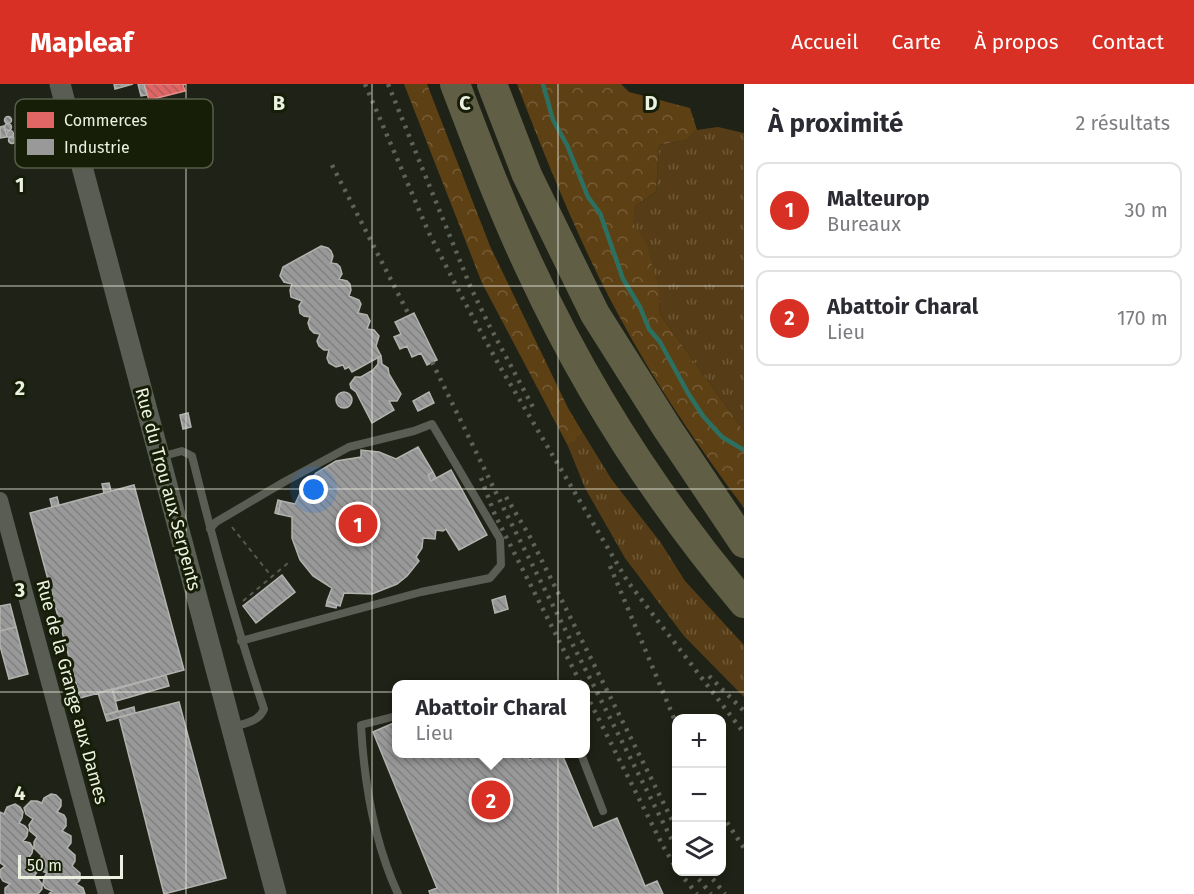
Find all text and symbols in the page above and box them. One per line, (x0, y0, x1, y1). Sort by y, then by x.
text: Mapleaf (30, 26, 133, 59)
text: Accueil (791, 29, 858, 55)
text: Carte (891, 29, 941, 55)
text: À propos (974, 29, 1059, 55)
text: Contact (1092, 29, 1164, 55)
text: B (273, 91, 285, 115)
text: C (459, 91, 471, 115)
text: D (644, 91, 658, 115)
legend (15, 99, 213, 168)
text: À proximité (768, 108, 903, 139)
text: Commerces (64, 111, 147, 130)
text: 2 résultats (1075, 111, 1170, 135)
text: Industrie (64, 138, 130, 157)
text: 1 (15, 173, 25, 197)
text: Malteurop (827, 185, 930, 212)
text: 1 (785, 198, 794, 222)
text: 30 m (1124, 198, 1168, 222)
text: Bureaux (827, 212, 901, 236)
text: Abattoir Charal (827, 293, 978, 320)
text: 2 (784, 306, 795, 330)
text: 170 m (1117, 306, 1168, 330)
text: Lieu (827, 320, 865, 344)
text: 2 (15, 376, 25, 400)
street label: Rue du Trou aux Serpents (130, 385, 206, 593)
your location (299, 475, 328, 504)
pin: 1 (338, 502, 378, 546)
street label: Rue de la Grange aux Dames (31, 577, 113, 807)
text: 3 (14, 578, 25, 602)
popup (392, 680, 590, 758)
text: Abattoir Charal (415, 694, 567, 721)
map controls (672, 714, 726, 876)
button: + (672, 714, 726, 768)
text: Lieu (415, 721, 454, 745)
button: − (672, 768, 726, 822)
pin: 2 (472, 778, 510, 822)
text: 4 (14, 781, 26, 805)
button: layers (672, 822, 726, 876)
scale bar (18, 852, 123, 880)
text: 50 m (27, 856, 62, 875)

